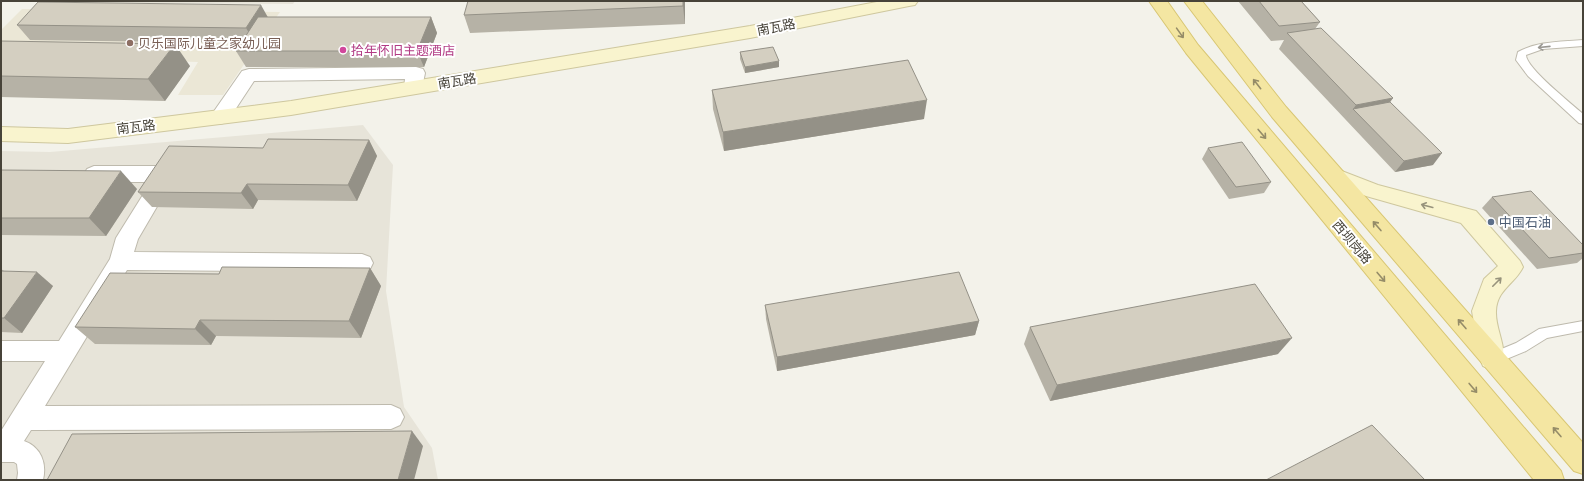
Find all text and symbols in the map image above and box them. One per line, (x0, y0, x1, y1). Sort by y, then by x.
street label: 南瓦路 (755, 15, 797, 39)
one-way arrow (1176, 27, 1184, 38)
place label: 贝乐国际儿童之家幼儿园 (138, 35, 281, 52)
marker: 贝乐国际儿童之家幼儿园 (125, 38, 135, 48)
place label: 拾年怀旧主题酒店 (351, 42, 455, 59)
one-way arrow (1538, 43, 1551, 50)
marker: 拾年怀旧主题酒店 (338, 45, 348, 55)
street label: 南瓦路 (436, 70, 478, 92)
one-way arrow (1253, 79, 1261, 90)
street label: 南瓦路 (116, 116, 156, 138)
one-way arrow (1258, 128, 1267, 139)
one-way arrow (1420, 202, 1433, 209)
place label: 中国石油 (1499, 214, 1551, 231)
street label: 西坝岗路 (1329, 217, 1375, 267)
marker: 中国石油 (1486, 217, 1496, 227)
one-way arrow (1373, 221, 1382, 231)
one-way arrow (1376, 272, 1385, 282)
one-way arrow (1492, 277, 1502, 287)
one-way arrow (1458, 319, 1467, 329)
one-way arrow (1468, 382, 1477, 393)
one-way arrow (1553, 427, 1562, 438)

